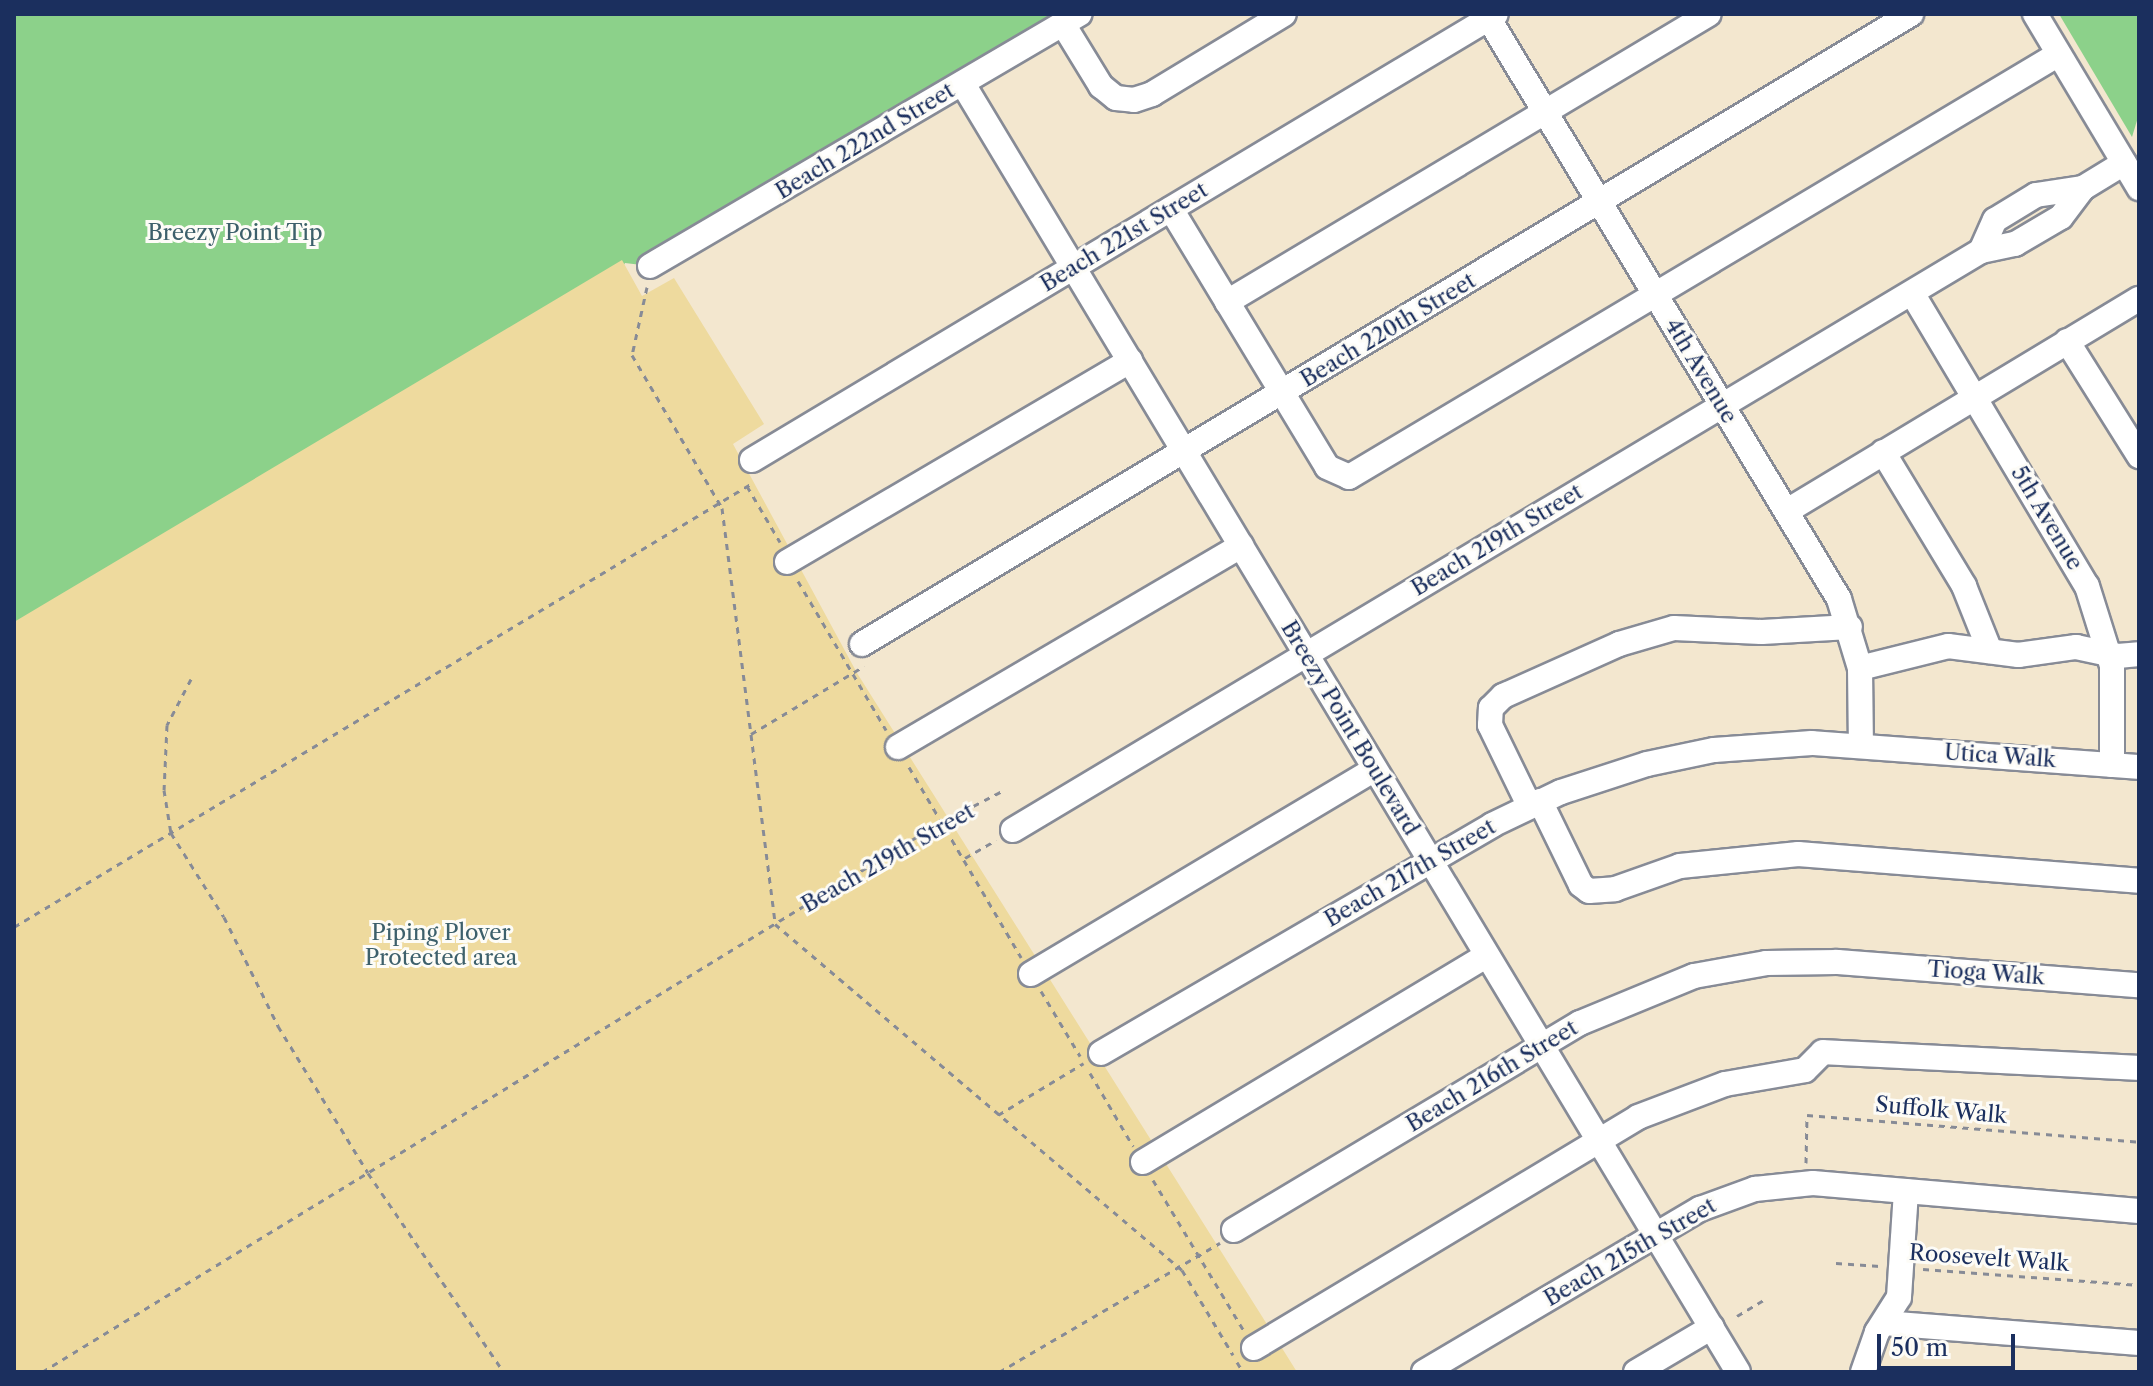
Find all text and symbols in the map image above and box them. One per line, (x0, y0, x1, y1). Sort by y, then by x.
street label: Beach 222nd Street (771, 77, 959, 205)
street label: Beach 221st Street (1036, 177, 1212, 297)
park label: Breezy Point Tip (147, 220, 323, 246)
street label: Beach 220th Street (1296, 267, 1480, 393)
street label: 4th Avenue (1659, 313, 1743, 429)
street label: 5th Avenue (2005, 461, 2089, 575)
street label: Beach 219th Street (1407, 478, 1587, 602)
street label: Breezy Point Boulevard (1275, 616, 1425, 840)
street label: Utica Walk (1943, 739, 2057, 773)
street label: Beach 219th Street (797, 798, 979, 918)
street label: Beach 217th Street (1320, 813, 1500, 933)
park label: Piping Plover Protected area (365, 919, 517, 970)
street label: Tioga Walk (1926, 956, 2046, 990)
street label: Beach 216th Street (1402, 1014, 1582, 1138)
street label: Suffolk Walk (1874, 1091, 2008, 1129)
street label: Beach 215th Street (1539, 1192, 1721, 1312)
street label: Roosevelt Walk (1908, 1239, 2070, 1277)
scale bar (1881, 1318, 2019, 1368)
text: 50 m (1891, 1333, 1948, 1362)

